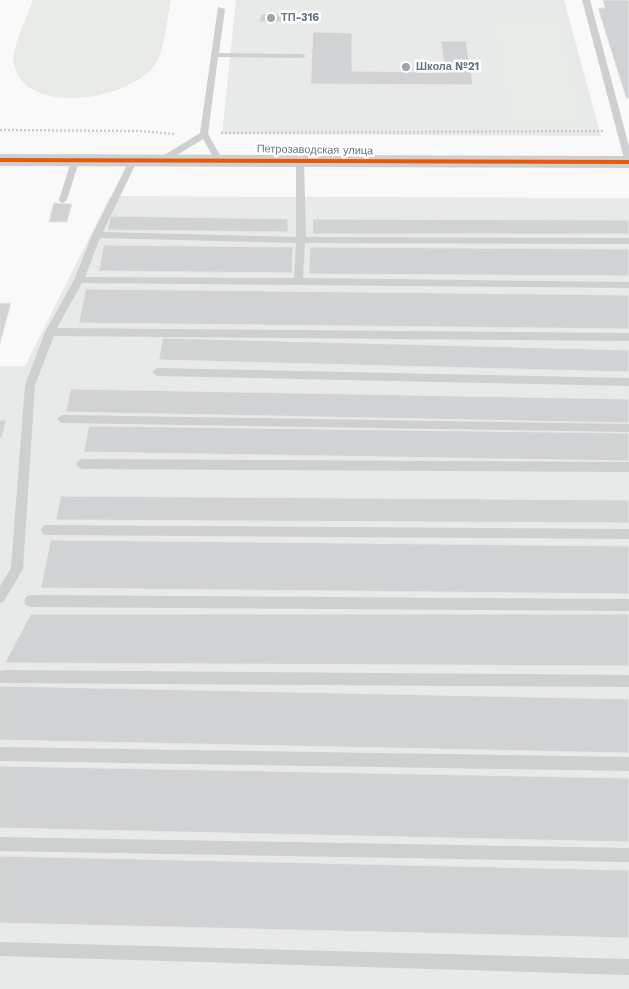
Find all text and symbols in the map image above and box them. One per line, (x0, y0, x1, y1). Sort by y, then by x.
place label: ТП-316 (281, 11, 319, 25)
marker: ТП-316 (265, 12, 277, 24)
place label: Школа №21 (416, 60, 479, 74)
marker: Школа №21 (400, 61, 412, 73)
street label: Петрозаводская улица (257, 142, 373, 158)

